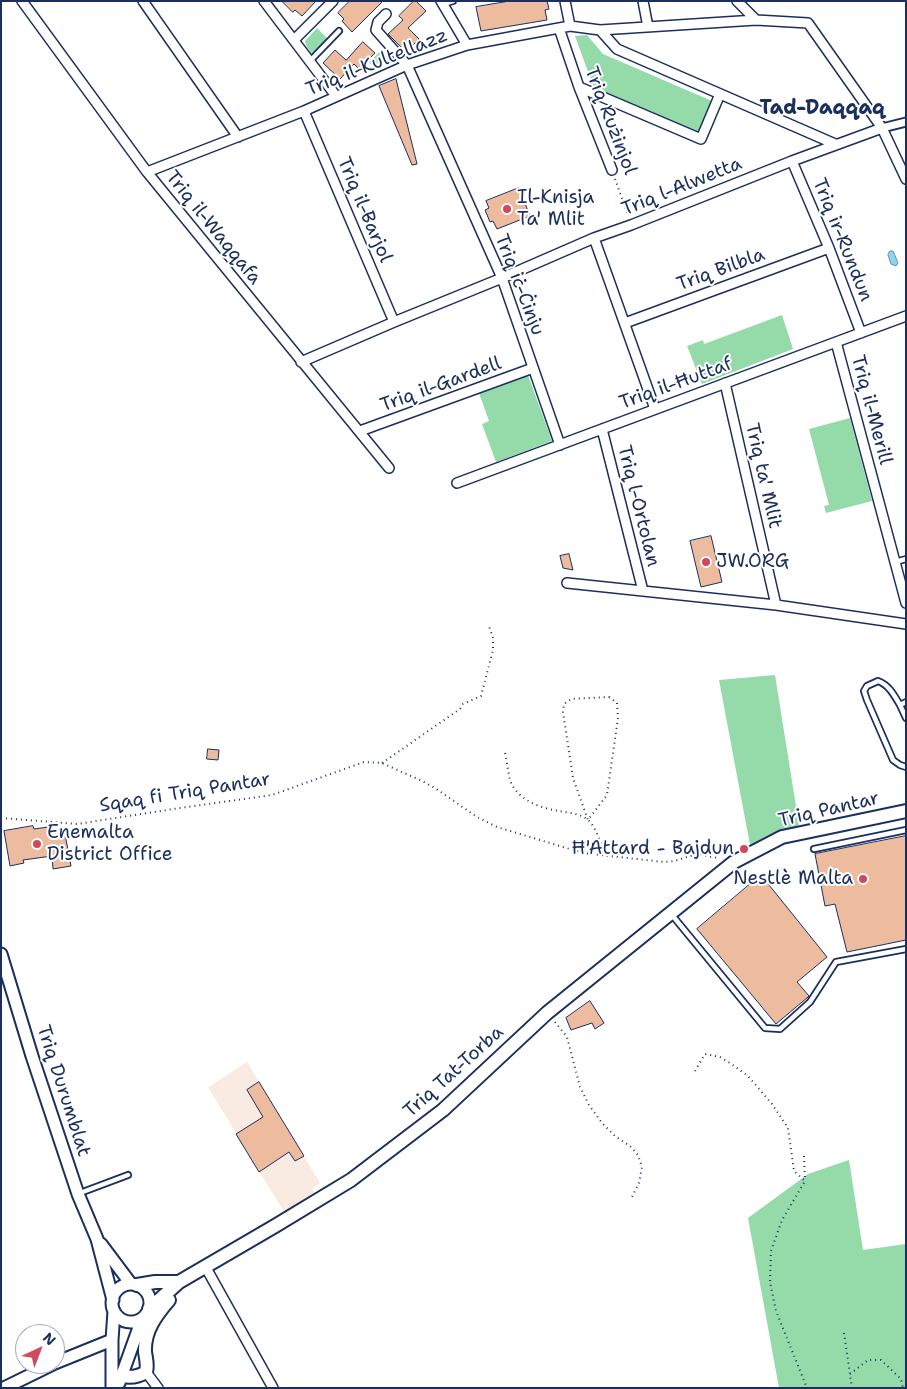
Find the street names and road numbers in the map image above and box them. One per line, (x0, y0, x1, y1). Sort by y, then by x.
street label: Triq il-Kultellazz (303, 24, 451, 102)
street label: Triq Rużinjol (579, 64, 641, 178)
street label: Triq l-Alwetta (619, 153, 745, 221)
street label: Triq il-Barjol (332, 154, 396, 266)
street label: Triq il-Waqqafa (160, 167, 266, 289)
street label: Triq ir-Rundun (807, 175, 877, 305)
street label: Triq iċ-Ċinju (489, 231, 549, 339)
street label: Triq Bilbla (674, 244, 768, 296)
street label: Triq il-Gardell (377, 353, 505, 417)
street label: Triq il-Ħuttaf (616, 353, 736, 415)
street label: Triq il-Merill (845, 353, 897, 467)
street label: Triq ta' Mlit (740, 421, 786, 531)
street label: Triq l-Ortolan (612, 443, 664, 569)
street label: Sqaq fi Triq Pantar (98, 768, 272, 818)
street label: Triq Pantar (776, 787, 882, 833)
street label: Triq Tat-Torba (399, 1021, 509, 1123)
street label: Triq Durumblat (31, 1022, 95, 1160)

